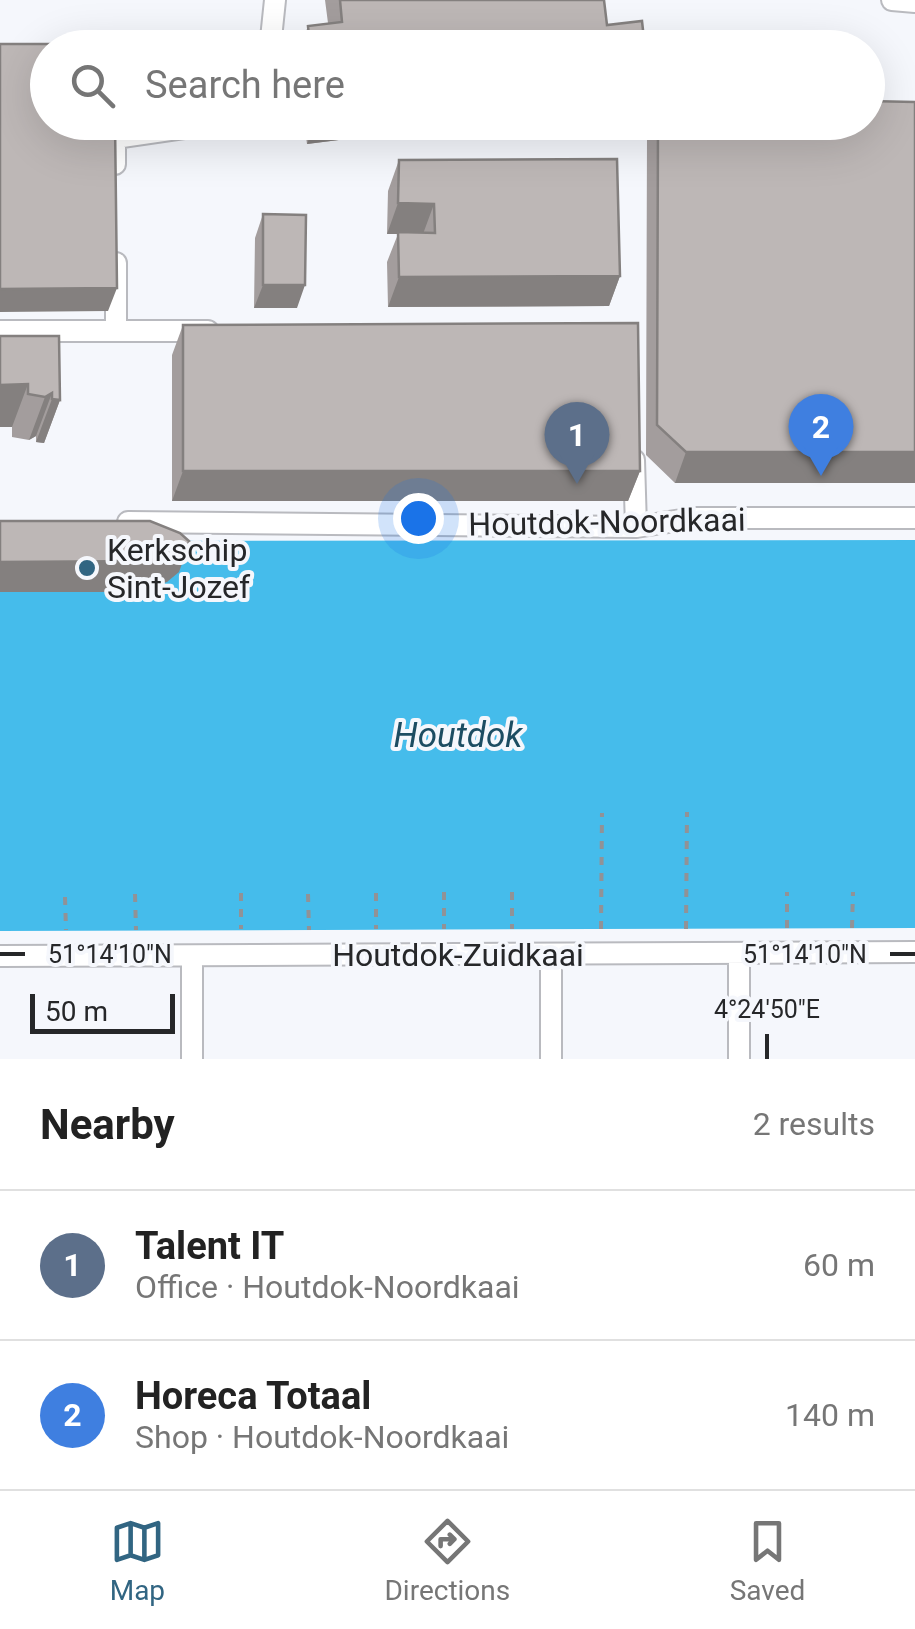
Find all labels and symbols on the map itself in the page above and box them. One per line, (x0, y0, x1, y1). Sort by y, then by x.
pin: 2 (788, 394, 854, 476)
pin: 1 (544, 402, 610, 484)
your location (393, 493, 444, 544)
street label: Houtdok-Noordkaai (468, 501, 746, 543)
place label: Kerkschip Sint-Jozef (107, 531, 251, 606)
marker: Kerkschip Sint-Jozef (76, 557, 98, 579)
water label: Houtdok (393, 715, 523, 756)
street label: Houtdok-Zuidkaai (332, 936, 584, 974)
text: 51°14'10"N (48, 940, 172, 969)
text: 51°14'10"N (743, 940, 867, 969)
scale bar (30, 989, 175, 1034)
text: 4°24'50"E (714, 995, 820, 1024)

